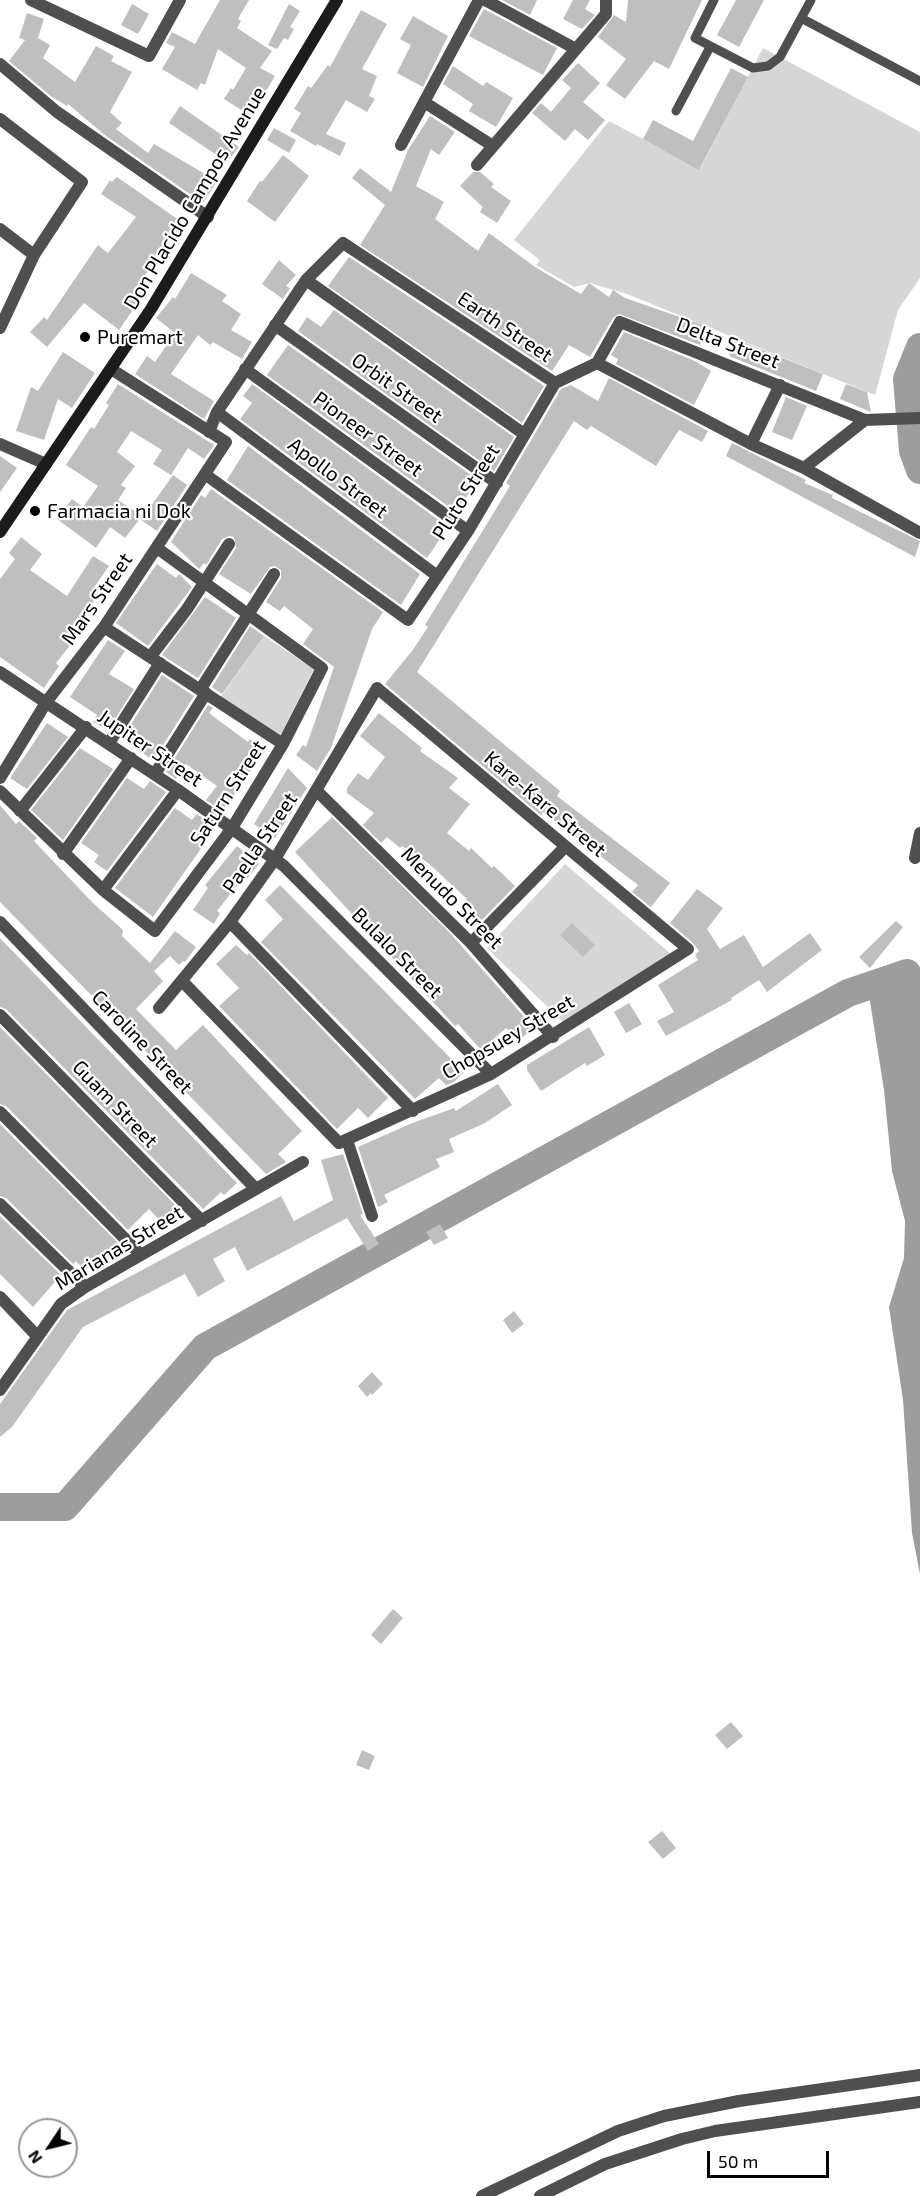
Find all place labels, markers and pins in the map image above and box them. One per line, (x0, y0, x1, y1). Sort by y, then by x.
place label: Puremart (97, 325, 183, 349)
marker: Puremart (78, 330, 92, 344)
place label: Farmacia ni Dok (47, 499, 191, 523)
marker: Farmacia ni Dok (28, 504, 42, 518)

